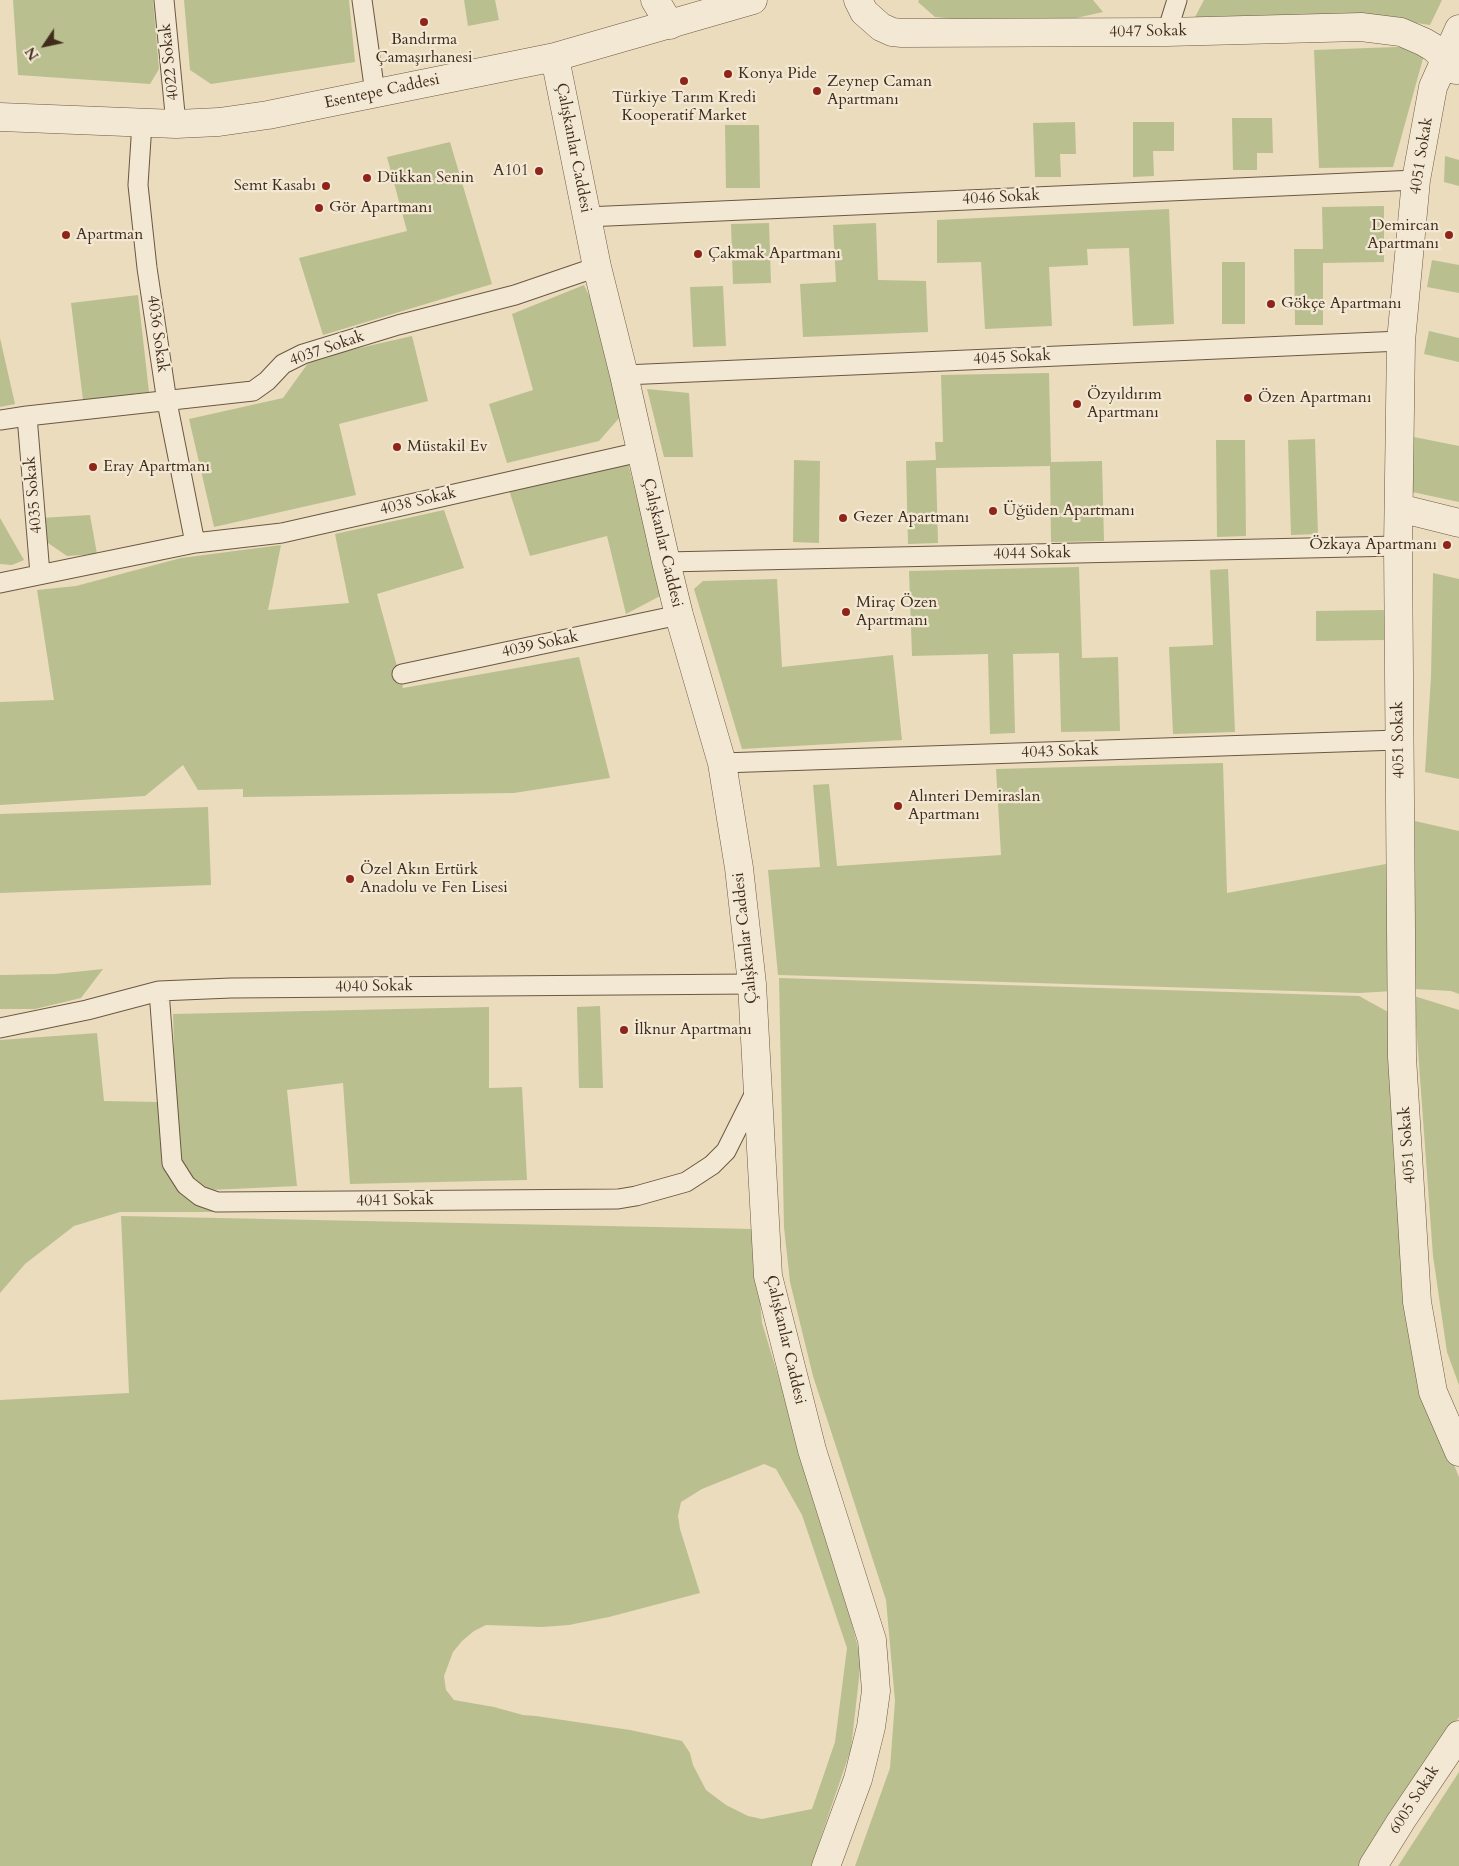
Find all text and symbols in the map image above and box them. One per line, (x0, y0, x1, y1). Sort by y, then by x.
marker: Bandırma Çamaşırhanesi (418, 16, 430, 28)
north arrow (20, 20, 70, 70)
street label: 4022 Sokak (156, 22, 184, 102)
street label: 4047 Sokak (1109, 22, 1187, 42)
place label: Bandırma Çamaşırhanesi (375, 30, 473, 68)
text: N (21, 43, 43, 64)
place label: Konya Pide (738, 64, 817, 84)
marker: Konya Pide (722, 68, 734, 80)
street label: Esentepe Caddesi (323, 70, 441, 114)
place label: Zeynep Caman Apartmanı (827, 72, 932, 110)
marker: Türkiye Tarım Kredi Kooperatif Market (678, 75, 690, 87)
street label: Çalışkanlar Caddesi (551, 81, 595, 215)
marker: Zeynep Caman Apartmanı (811, 85, 823, 97)
place label: Türkiye Tarım Kredi Kooperatif Market (612, 88, 756, 126)
street label: 4051 Sokak (1406, 116, 1438, 196)
place label: A101 (493, 161, 529, 181)
marker: A101 (533, 165, 545, 177)
place label: Dükkan Senin (377, 168, 474, 188)
marker: Dükkan Senin (361, 172, 373, 184)
place label: Semt Kasabı (234, 176, 316, 196)
marker: Semt Kasabı (320, 180, 332, 192)
street label: 4046 Sokak (962, 186, 1040, 210)
place label: Gör Apartmanı (329, 198, 432, 218)
marker: Gör Apartmanı (313, 202, 325, 214)
place label: Demircan Apartmanı (1367, 216, 1439, 254)
place label: Apartman (76, 225, 143, 245)
marker: Apartman (60, 229, 72, 241)
marker: Demircan Apartmanı (1443, 229, 1455, 241)
place label: Çakmak Apartmanı (708, 244, 841, 264)
marker: Çakmak Apartmanı (692, 248, 704, 260)
street label: 4036 Sokak (142, 294, 172, 374)
place label: Gökçe Apartmanı (1281, 294, 1401, 314)
marker: Gökçe Apartmanı (1265, 298, 1277, 310)
street label: 4037 Sokak (287, 327, 367, 371)
street label: 4045 Sokak (973, 346, 1051, 370)
place label: Özyıldırım Apartmanı (1087, 385, 1162, 423)
place label: Özen Apartmanı (1258, 388, 1371, 408)
marker: Özen Apartmanı (1242, 392, 1254, 404)
marker: Özyıldırım Apartmanı (1071, 398, 1083, 410)
place label: Müstakil Ev (407, 437, 488, 457)
marker: Müstakil Ev (391, 441, 403, 453)
street label: 4035 Sokak (21, 455, 47, 535)
place label: Eray Apartmanı (103, 457, 210, 477)
marker: Eray Apartmanı (87, 461, 99, 473)
street label: Çalışkanlar Caddesi (638, 477, 686, 609)
street label: 4038 Sokak (378, 484, 458, 520)
place label: Üğüden Apartmanı (1003, 501, 1135, 521)
marker: Üğüden Apartmanı (987, 505, 999, 517)
place label: Gezer Apartmanı (853, 508, 969, 528)
marker: Gezer Apartmanı (837, 512, 849, 524)
place label: Özkaya Apartmanı (1309, 535, 1437, 555)
marker: Özkaya Apartmanı (1441, 539, 1453, 551)
street label: 4044 Sokak (993, 544, 1071, 564)
place label: Miraç Özen Apartmanı (856, 593, 937, 631)
marker: Miraç Özen Apartmanı (840, 606, 852, 618)
street label: 4039 Sokak (500, 628, 580, 662)
street label: 4051 Sokak (1389, 701, 1409, 779)
street label: 4043 Sokak (1021, 741, 1099, 763)
place label: Alınteri Demiraslan Apartmanı (908, 787, 1040, 825)
marker: Alınteri Demiraslan Apartmanı (892, 800, 904, 812)
place label: Özel Akın Ertürk Anadolu ve Fen Lisesi (360, 860, 508, 898)
street label: Çalışkanlar Caddesi (730, 871, 762, 1005)
marker: Özel Akın Ertürk Anadolu ve Fen Lisesi (344, 873, 356, 885)
street label: 4040 Sokak (335, 977, 413, 997)
place label: İlknur Apartmanı (634, 1020, 752, 1040)
marker: İlknur Apartmanı (618, 1024, 630, 1036)
street label: 4051 Sokak (1396, 1106, 1420, 1184)
street label: 4041 Sokak (356, 1191, 434, 1211)
street label: Çalışkanlar Caddesi (761, 1274, 809, 1406)
street label: 6005 Sokak (1386, 1762, 1444, 1838)

